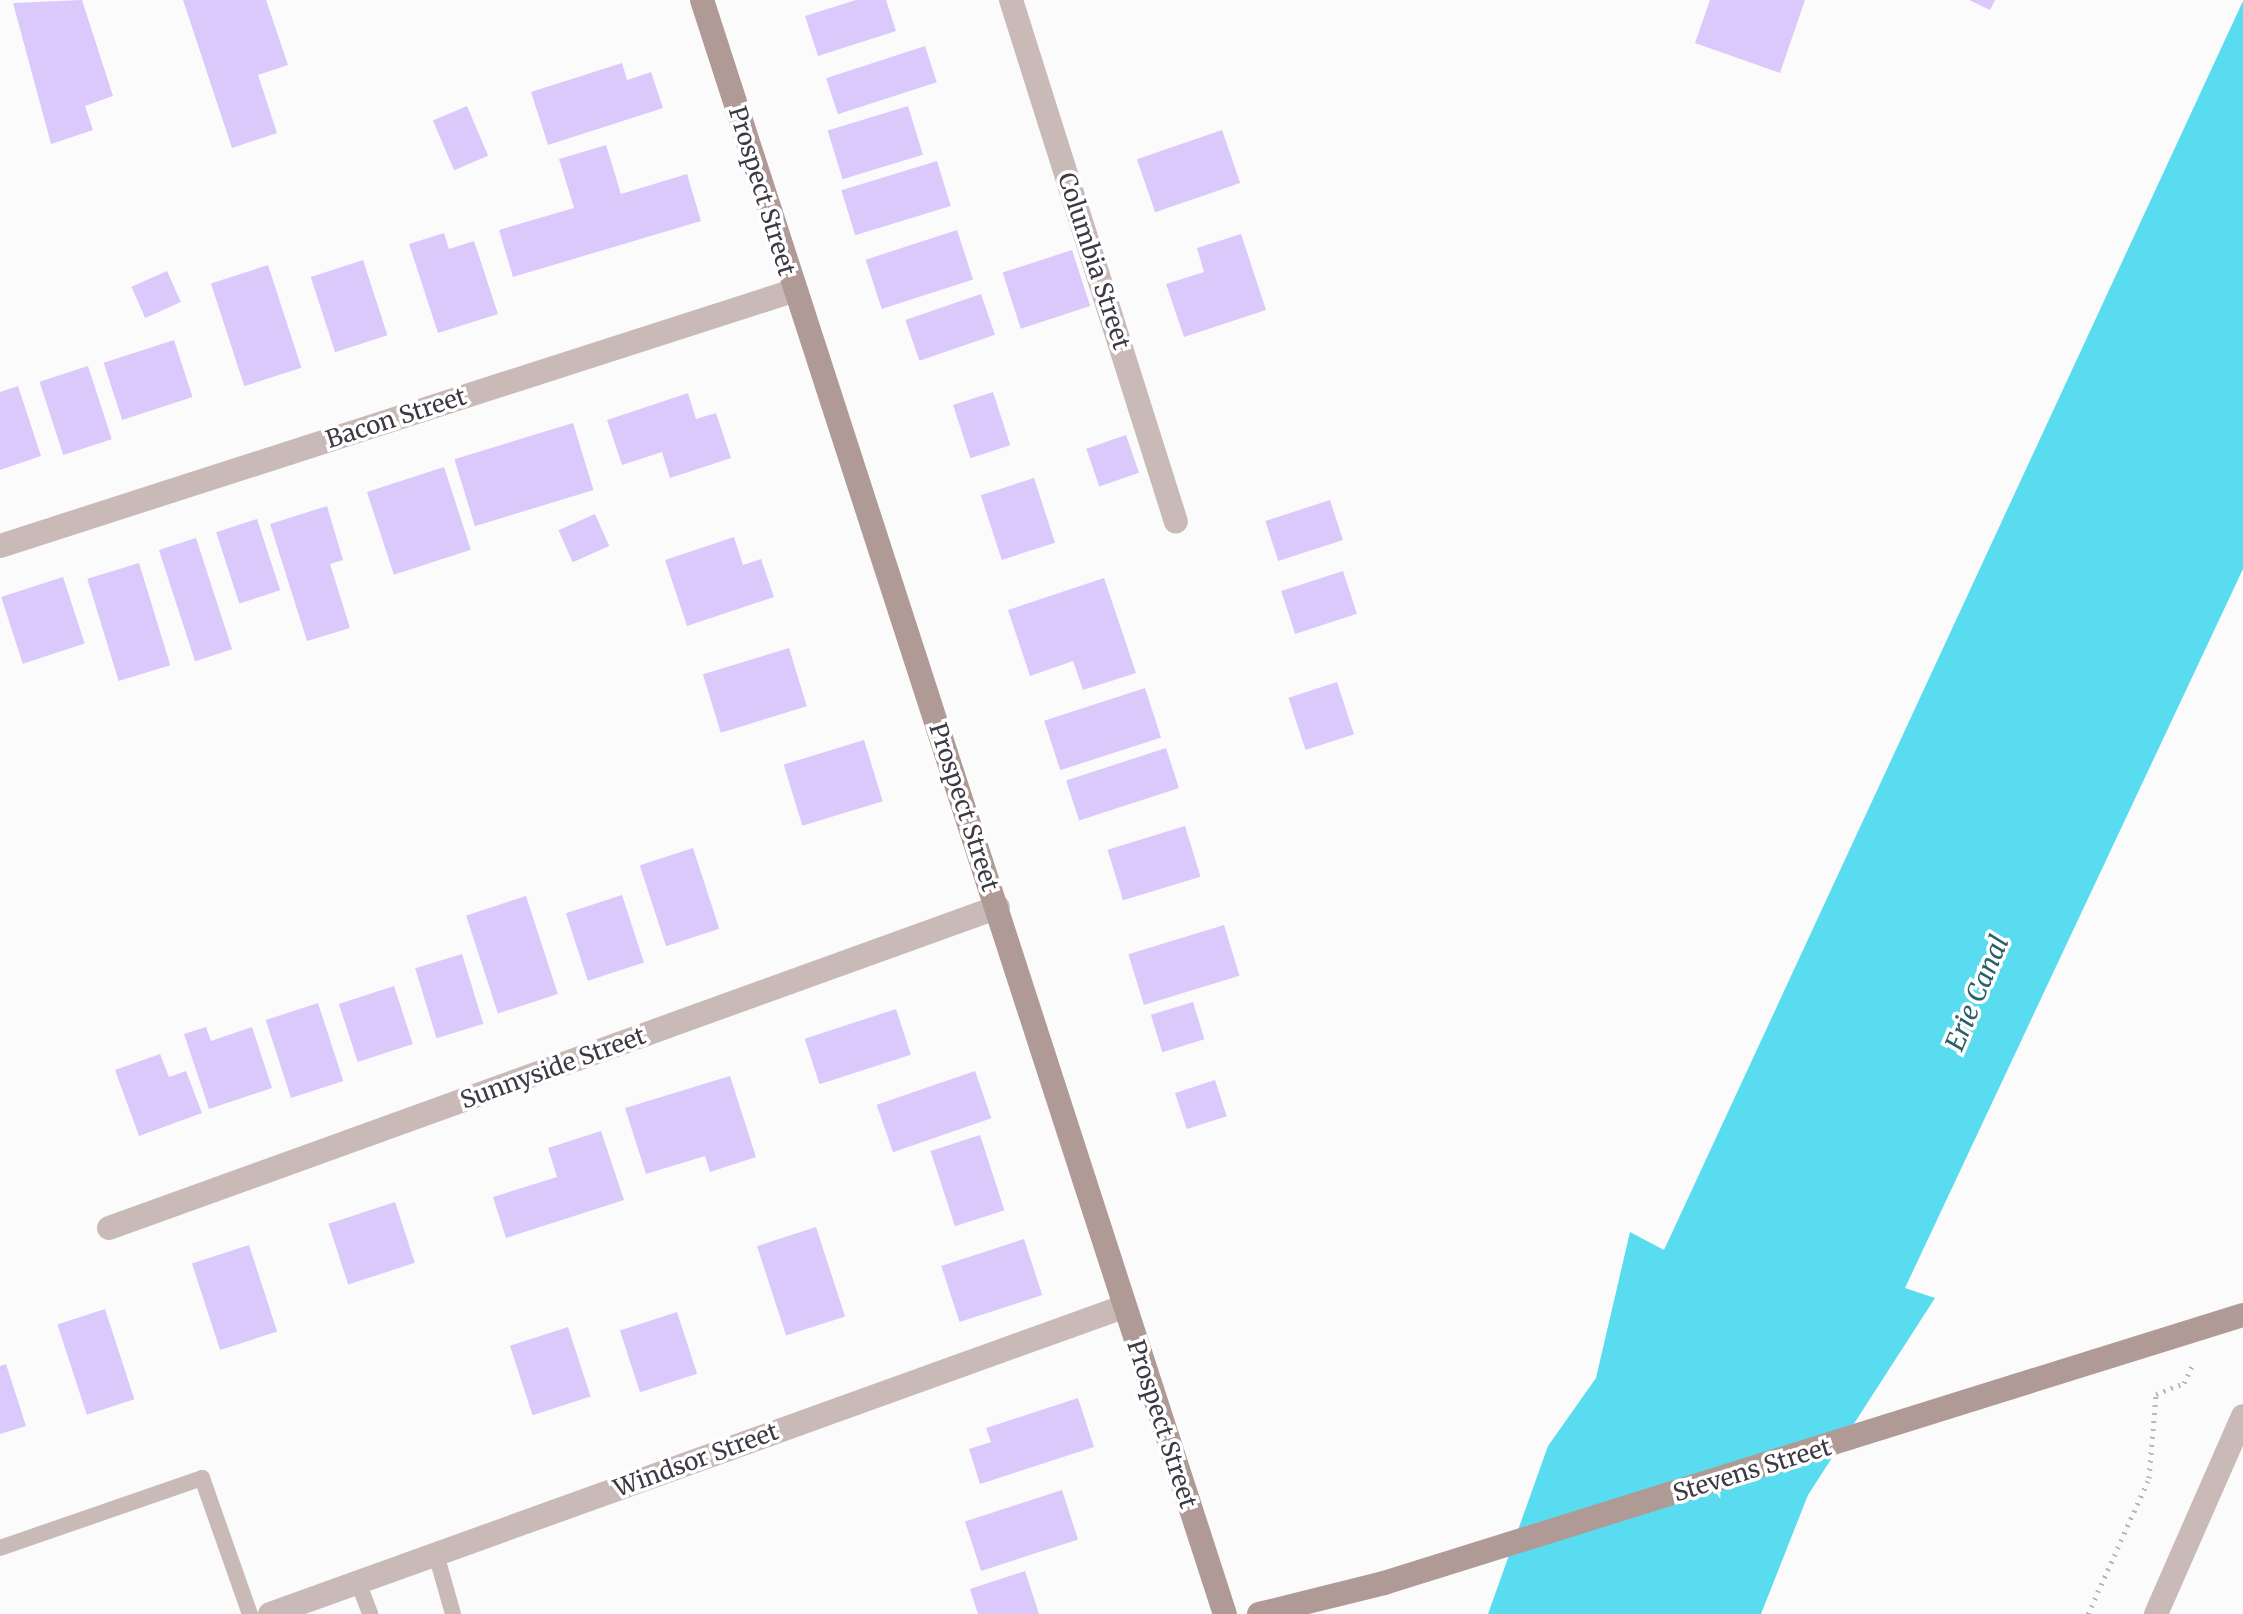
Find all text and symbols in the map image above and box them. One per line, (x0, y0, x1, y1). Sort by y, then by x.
street label: Prospect Street (723, 103, 801, 279)
street label: Columbia Street (1052, 169, 1136, 353)
street label: Bacon Street (322, 382, 470, 454)
street label: Prospect Street (923, 719, 1005, 895)
water label: Erie Canal (1939, 931, 2015, 1055)
street label: Sunnyside Street (457, 1021, 649, 1115)
street label: Prospect Street (1121, 1336, 1203, 1512)
street label: Windsor Street (610, 1417, 782, 1503)
street label: Stevens Street (1670, 1432, 1834, 1508)

